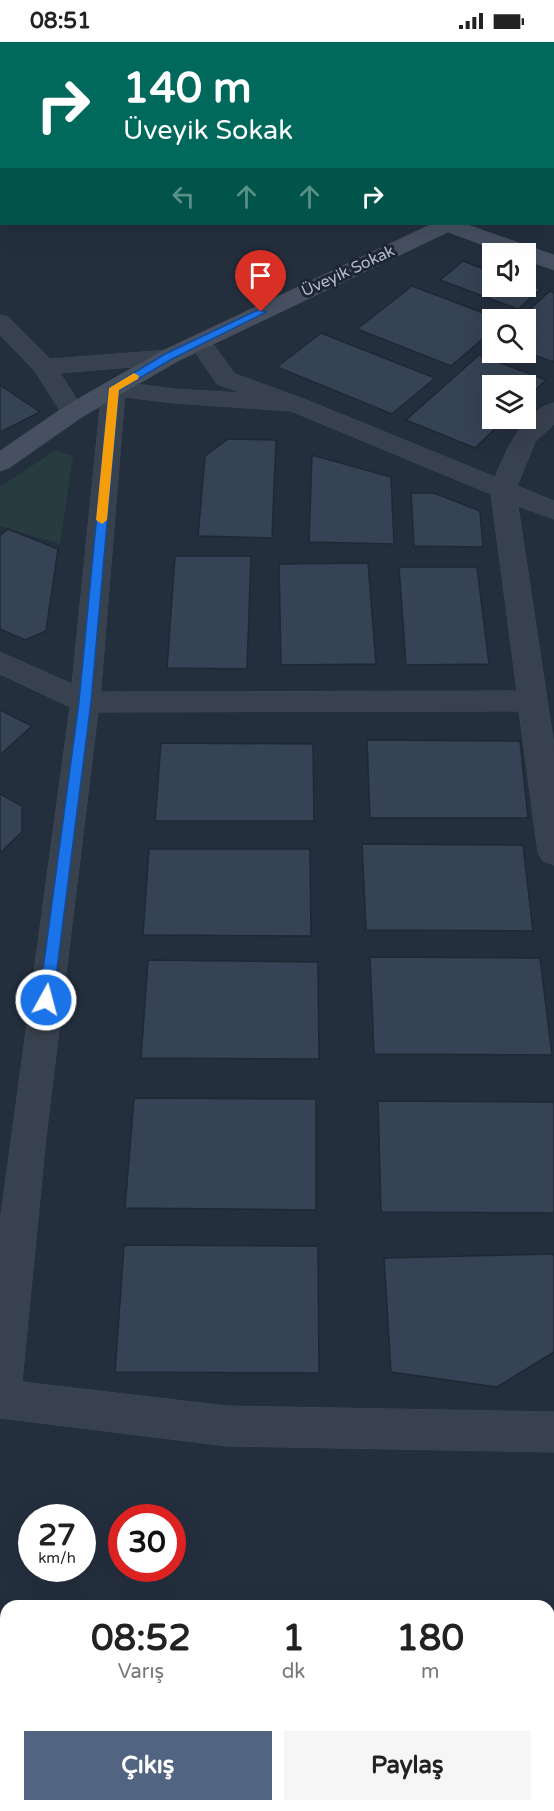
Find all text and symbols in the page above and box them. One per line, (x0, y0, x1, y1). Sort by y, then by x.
text: 08:51 (30, 8, 91, 34)
text: 140 m (123, 63, 252, 114)
icon: right (24, 66, 102, 144)
text: Üveyik Sokak (123, 114, 293, 147)
icon: left (167, 180, 200, 213)
icon: ahead (230, 180, 263, 213)
icon: ahead (293, 180, 326, 213)
icon: right (356, 180, 389, 213)
street label: Üveyik Sokak (298, 241, 398, 301)
map controls (482, 243, 536, 429)
button: sound (482, 243, 536, 297)
pin (235, 250, 286, 312)
icon: arrive (244, 259, 277, 292)
button: search (482, 309, 536, 363)
button: layers (482, 375, 536, 429)
position arrow (14, 968, 78, 1032)
speed limit sign: 30 (108, 1504, 186, 1582)
text: 27 (38, 1517, 76, 1554)
text: km/h (38, 1549, 76, 1567)
text: 08:52 (91, 1617, 191, 1660)
text: 1 (282, 1617, 305, 1660)
text: 180 (396, 1617, 464, 1660)
text: Varış (118, 1660, 164, 1684)
text: dk (282, 1660, 305, 1684)
text: m (421, 1660, 439, 1684)
button: Çıkış (24, 1731, 272, 1800)
button: Paylaş (284, 1731, 531, 1800)

